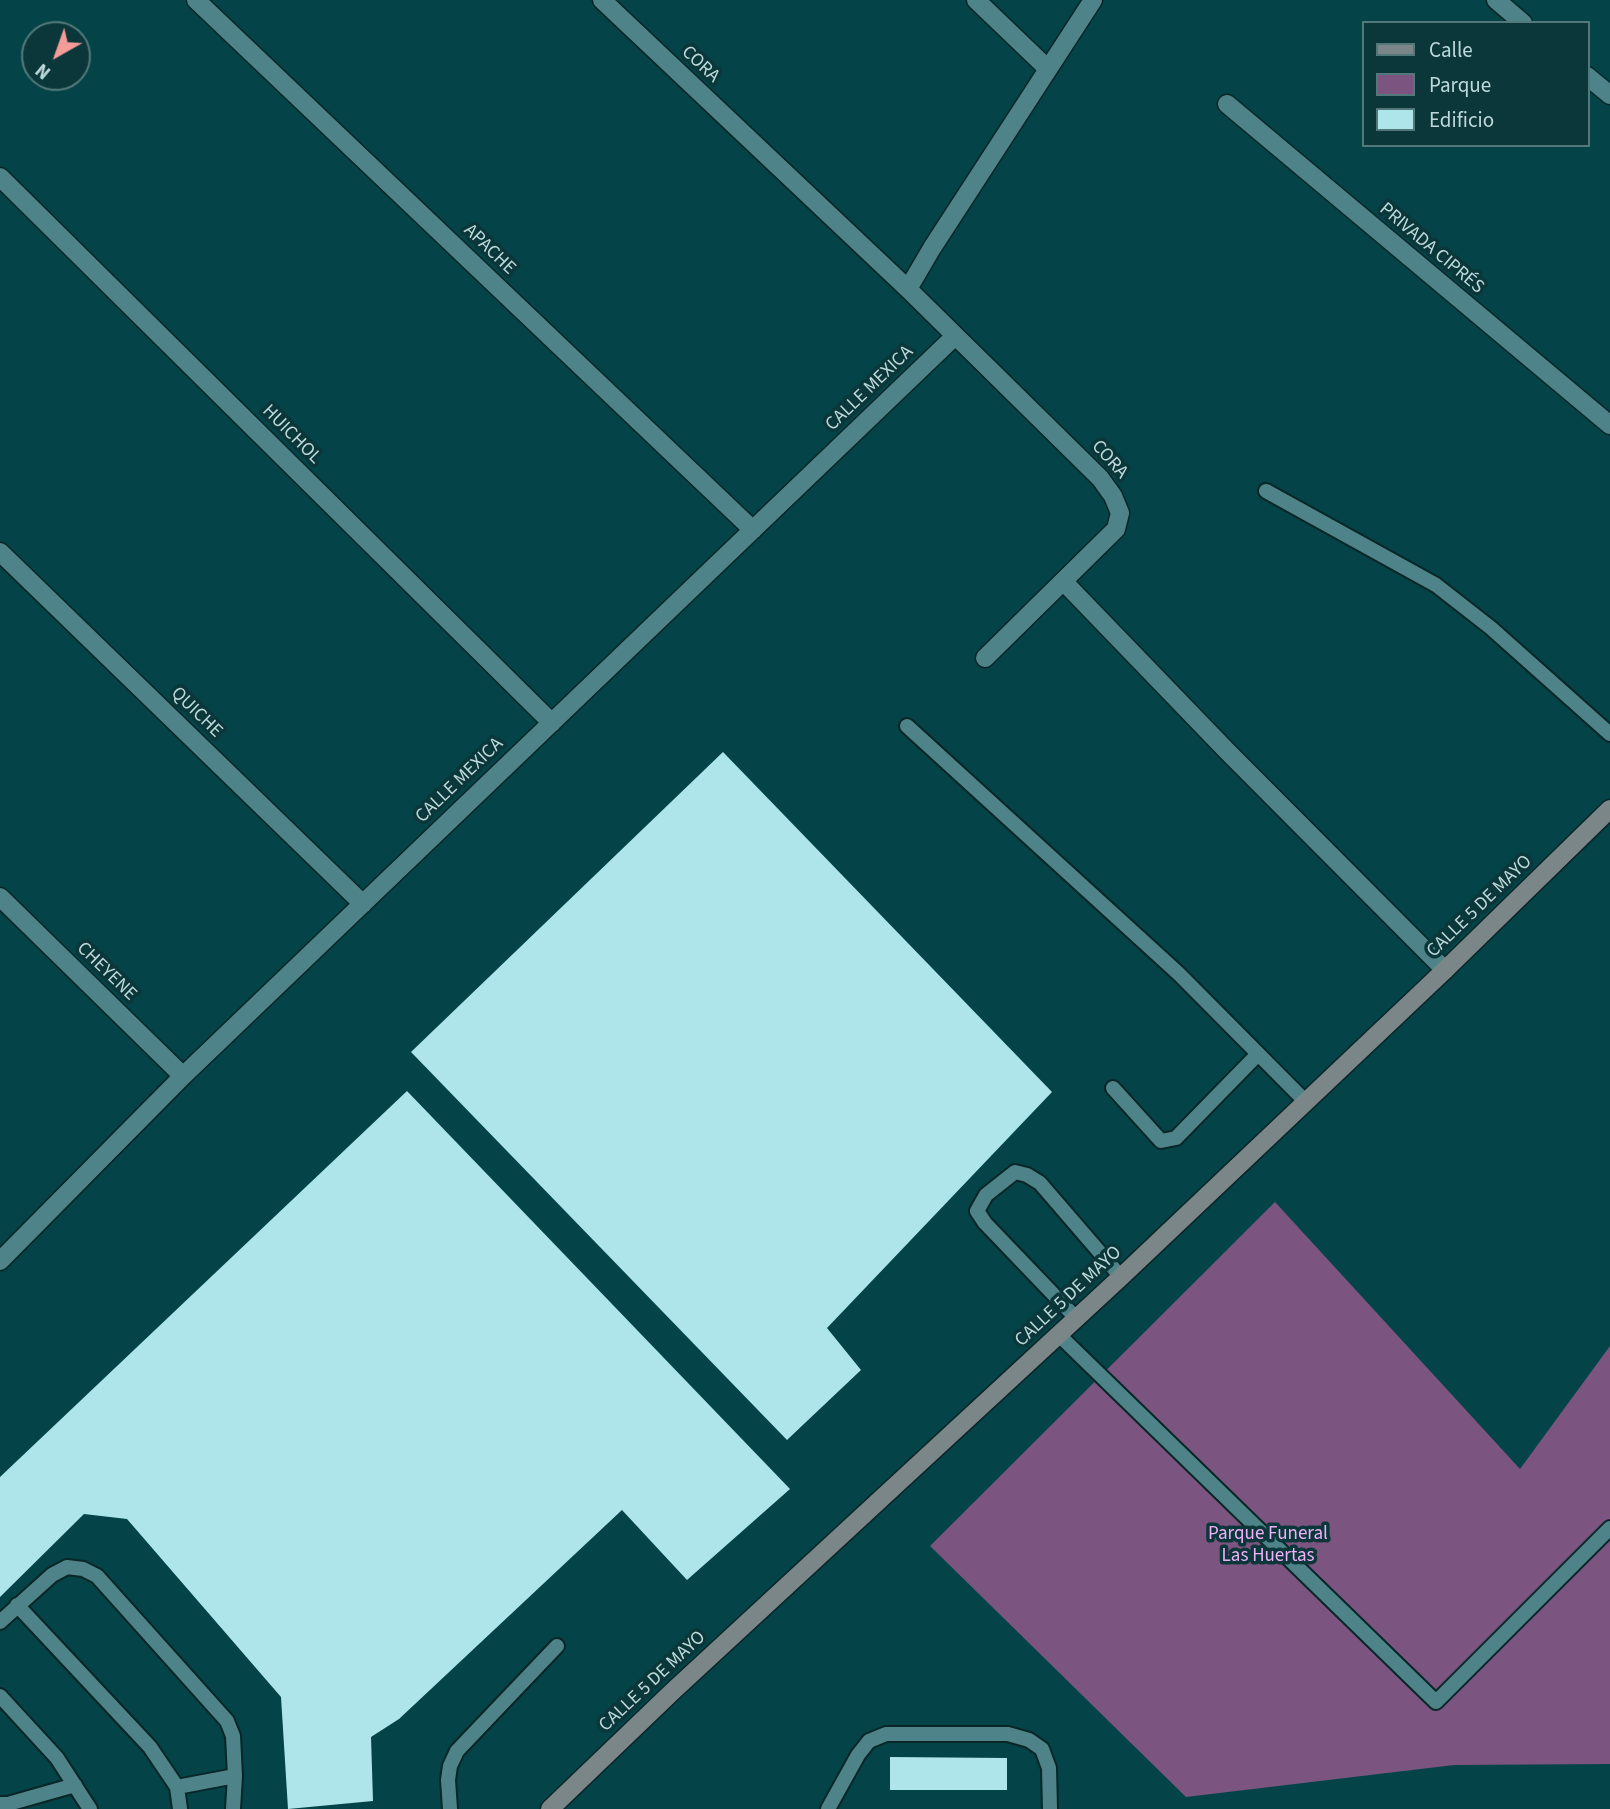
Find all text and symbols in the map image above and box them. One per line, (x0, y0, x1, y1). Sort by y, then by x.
north arrow (21, 21, 91, 91)
legend (1362, 21, 1589, 147)
text: Calle (1429, 35, 1473, 65)
street label: CORA (676, 42, 724, 88)
text: N (30, 57, 57, 85)
text: Parque (1429, 70, 1491, 100)
text: Edificio (1429, 105, 1494, 135)
street label: PRIVADA CIPRÉS (1374, 199, 1488, 299)
street label: APACHE (458, 220, 520, 280)
street label: CALLE MEXICA (821, 341, 919, 437)
street label: HUICHOL (257, 401, 325, 469)
street label: CORA (1086, 436, 1132, 484)
street label: QUICHE (165, 683, 227, 743)
street label: CALLE MEXICA (411, 733, 509, 829)
street label: CALLE 5 DE MAYO (1423, 851, 1537, 963)
street label: CHEYENE (71, 938, 141, 1006)
street label: CALLE 5 DE MAYO (1011, 1242, 1127, 1352)
park label: Parque Funeral Las Huertas (1208, 1524, 1328, 1568)
street label: CALLE 5 DE MAYO (595, 1627, 711, 1737)

